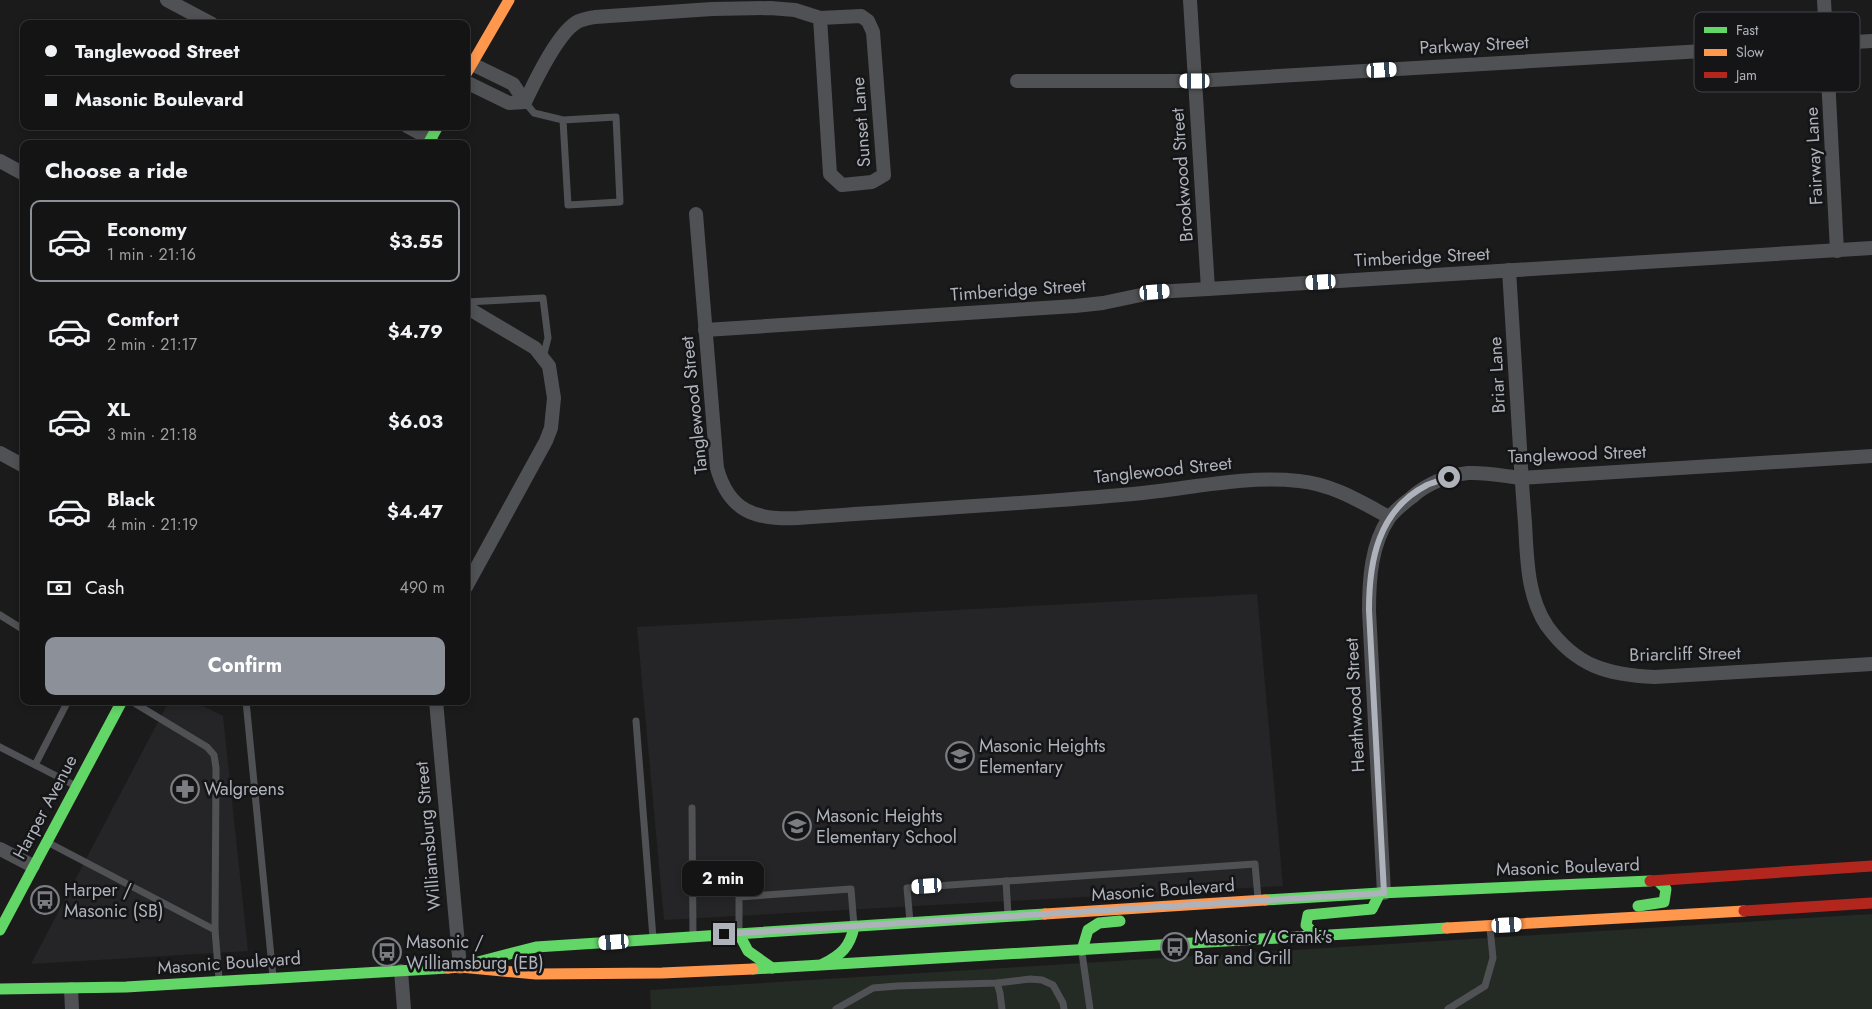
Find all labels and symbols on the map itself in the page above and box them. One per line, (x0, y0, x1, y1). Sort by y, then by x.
legend (1694, 12, 1860, 92)
text: Fast (1736, 20, 1759, 40)
street label: Parkway Street (1419, 29, 1530, 61)
text: Slow (1736, 42, 1764, 62)
car (1366, 62, 1397, 78)
text: Jam (1734, 65, 1757, 85)
car (1180, 74, 1210, 89)
street label: Sunset Lane (845, 76, 877, 168)
street label: Fairway Lane (1798, 106, 1830, 206)
street label: Brookwood Street (1164, 107, 1200, 243)
street label: Timberidge Street (1354, 240, 1491, 274)
street label: Timberidge Street (949, 272, 1087, 308)
car (1305, 274, 1336, 290)
car (1139, 283, 1170, 301)
street label: Tanglewood Street (674, 334, 714, 475)
street label: Briar Lane (1482, 336, 1512, 414)
street label: Tanglewood Street (1507, 439, 1647, 469)
street label: Tanglewood Street (1093, 450, 1234, 490)
route start (1438, 466, 1460, 488)
street label: Heathwood Street (1338, 636, 1372, 773)
street label: Briarcliff Street (1629, 640, 1742, 668)
place label: Masonic Heights Elementary (979, 733, 1106, 780)
school or university icon: Masonic Heights Elementary (945, 741, 975, 771)
street label: Harper Avenue (7, 750, 83, 864)
street label: Williamsburg Street (408, 760, 447, 912)
pharmacy icon: Walgreens (170, 774, 200, 804)
place label: Walgreens (204, 776, 284, 802)
place label: Masonic Heights Elementary School (816, 803, 957, 850)
school or university icon: Masonic Heights Elementary School (782, 811, 812, 841)
street label: Masonic Boulevard (1496, 851, 1640, 883)
callout: 2 min (683, 862, 765, 896)
street label: Masonic Boulevard (1090, 872, 1236, 908)
place label: Harper / Masonic (SB) (64, 877, 164, 924)
car (911, 877, 942, 895)
bus stop icon: Harper / Masonic (SB) (30, 885, 60, 915)
car (1491, 917, 1522, 933)
route end (713, 923, 735, 945)
place label: Masonic / Crank's Bar and Grill (1194, 924, 1332, 971)
place label: Masonic / Williamsburg (EB) (406, 929, 544, 976)
bus stop icon: Masonic / Crank's Bar and Grill (1160, 932, 1190, 962)
car (598, 933, 629, 951)
bus stop icon: Masonic / Williamsburg (EB) (372, 937, 402, 967)
street label: Masonic Boulevard (156, 945, 302, 981)

